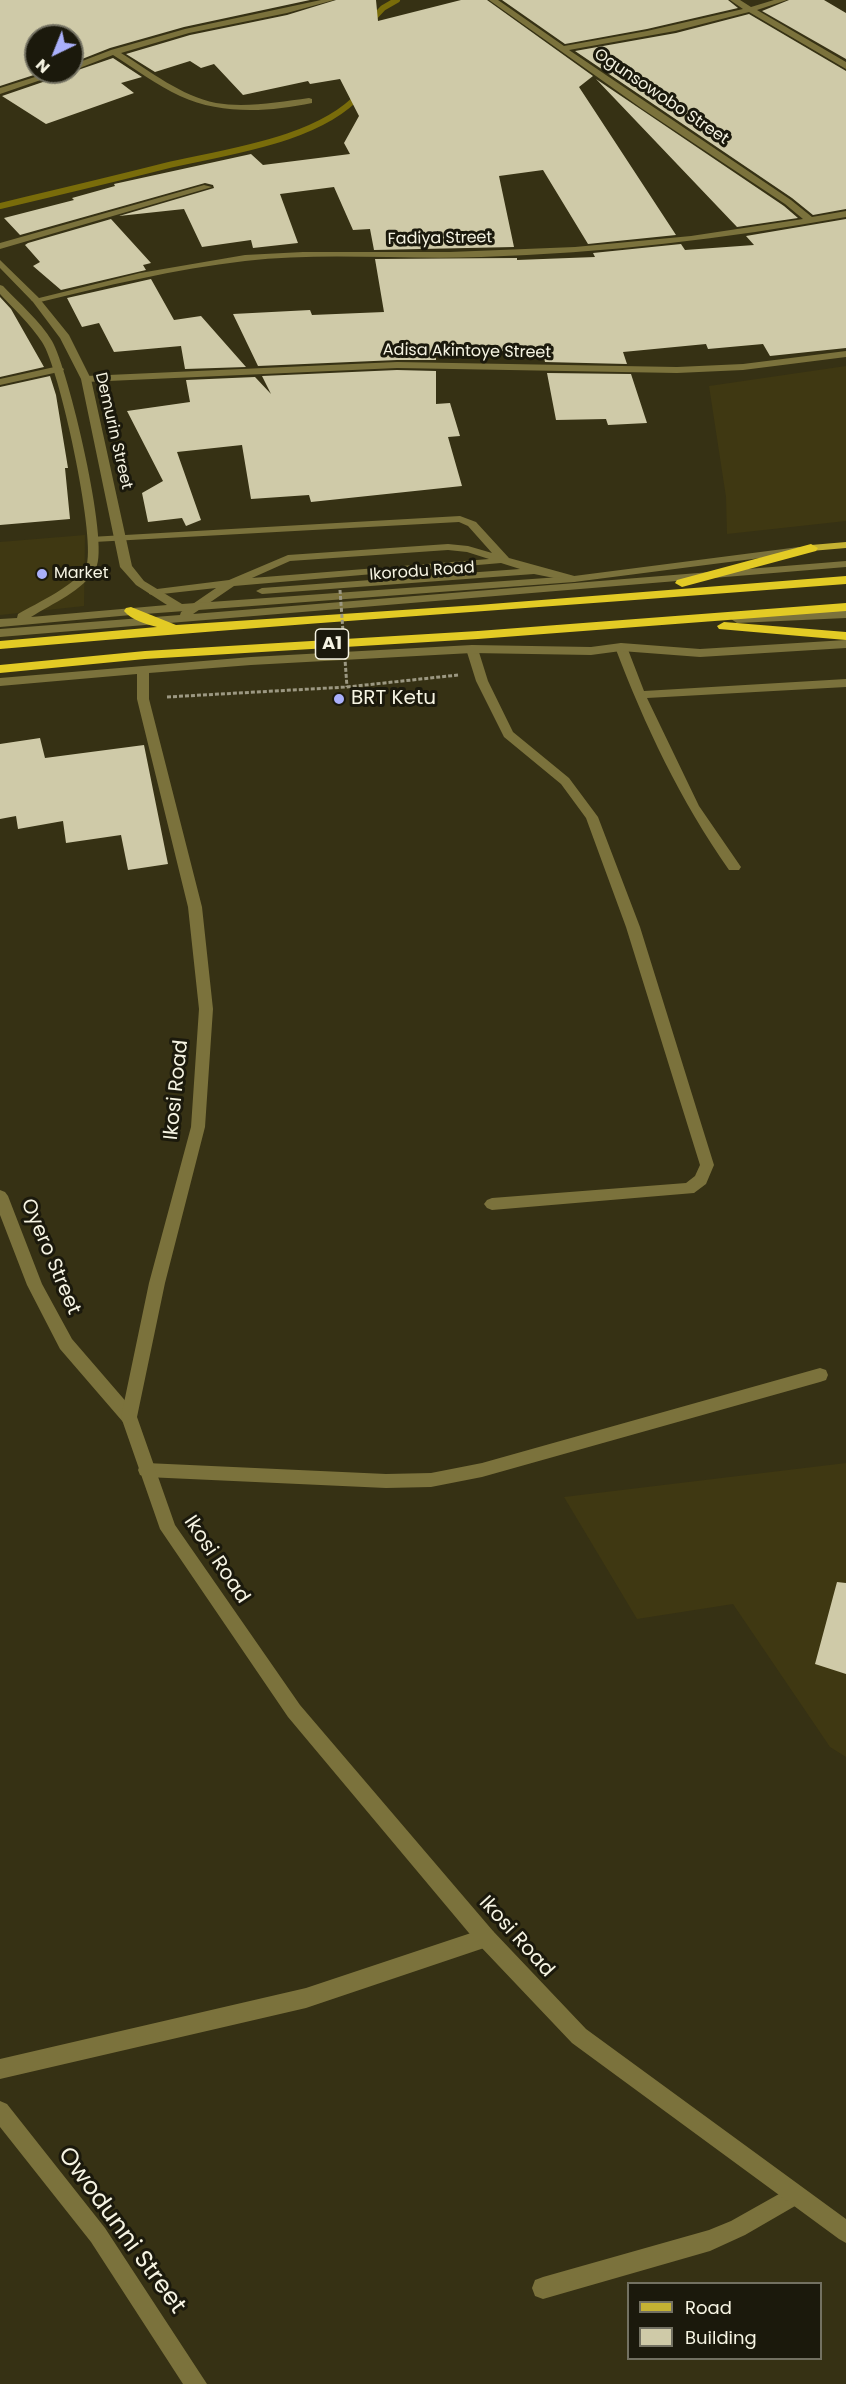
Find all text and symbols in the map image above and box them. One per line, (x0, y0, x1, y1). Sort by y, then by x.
north arrow (24, 24, 84, 84)
street label: Ogunsowobo Street (590, 45, 732, 149)
text: N (31, 54, 55, 79)
street label: Fadiya Street (388, 228, 492, 250)
street label: Adisa Akintoye Street (383, 341, 551, 363)
street label: Demurin Street (90, 371, 136, 491)
street label: Ikorodu Road (369, 559, 475, 585)
place label: Market (54, 564, 109, 584)
marker: Market (35, 567, 49, 581)
road number: A1 (316, 629, 348, 659)
place label: BRT Ketu (351, 687, 436, 711)
marker: BRT Ketu (332, 692, 346, 706)
street label: Ikosi Road (160, 1039, 194, 1141)
street label: Oyero Street (15, 1195, 85, 1319)
street label: Ikosi Road (178, 1512, 254, 1608)
street label: Ikosi Road (473, 1892, 559, 1982)
street label: Owodunni Street (51, 2142, 191, 2320)
legend (627, 2282, 822, 2360)
text: Road (685, 2295, 732, 2320)
text: Building (685, 2325, 757, 2350)

